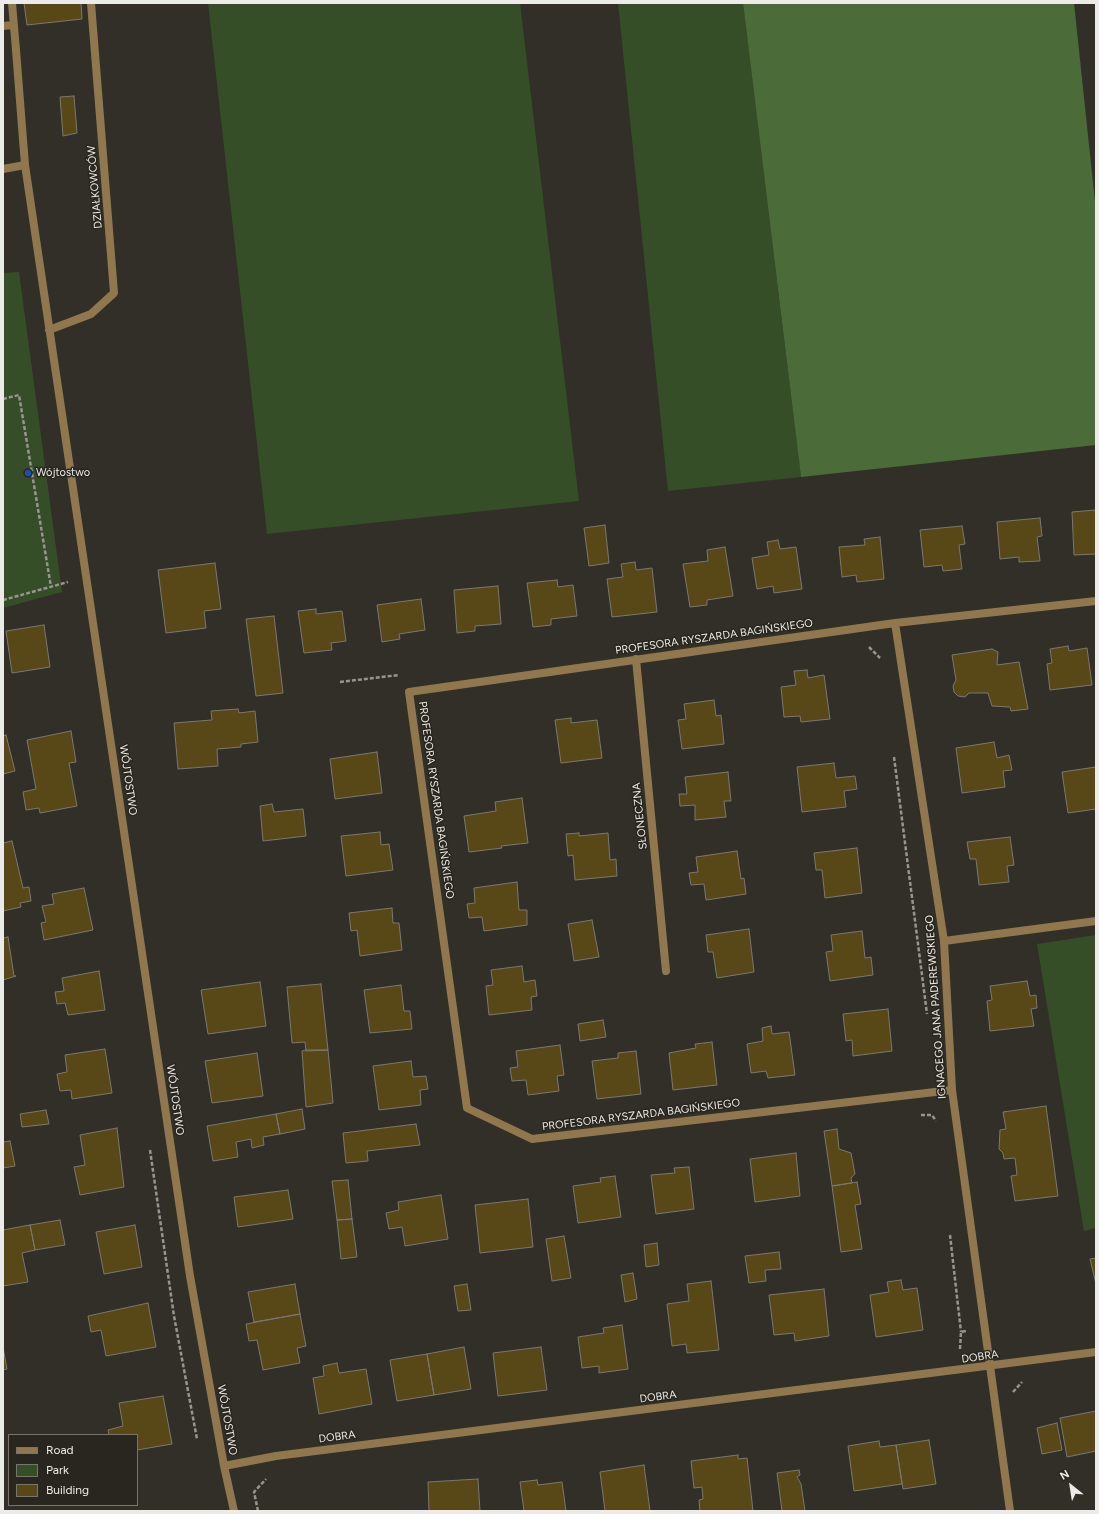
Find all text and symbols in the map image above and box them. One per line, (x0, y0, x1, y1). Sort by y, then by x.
street label: DZIAŁKOWCÓW (85, 145, 105, 229)
place label: Wójtostwo (36, 466, 90, 480)
marker: Wójtostwo (23, 468, 33, 478)
street label: PROFESORA RYSZARDA BAGIŃSKIEGO (614, 617, 814, 657)
street label: PROFESORA RYSZARDA BAGIŃSKIEGO (416, 700, 456, 900)
street label: WÓJTOSTWO (117, 744, 139, 816)
street label: SŁONECZNA (630, 782, 650, 850)
street label: IGNACEGO JANA PADEREWSKIEGO (923, 914, 949, 1100)
street label: WÓJTOSTWO (164, 1064, 186, 1136)
street label: PROFESORA RYSZARDA BAGIŃSKIEGO (541, 1096, 741, 1134)
street label: DOBRA (961, 1348, 999, 1366)
street label: WÓJTOSTWO (214, 1384, 240, 1456)
street label: DOBRA (639, 1388, 677, 1406)
street label: DOBRA (318, 1428, 356, 1446)
legend (8, 1434, 138, 1506)
text: Road (46, 1443, 74, 1457)
text: Park (46, 1463, 69, 1477)
north arrow (1051, 1466, 1091, 1506)
text: N (1058, 1467, 1072, 1483)
text: Building (46, 1483, 89, 1497)

